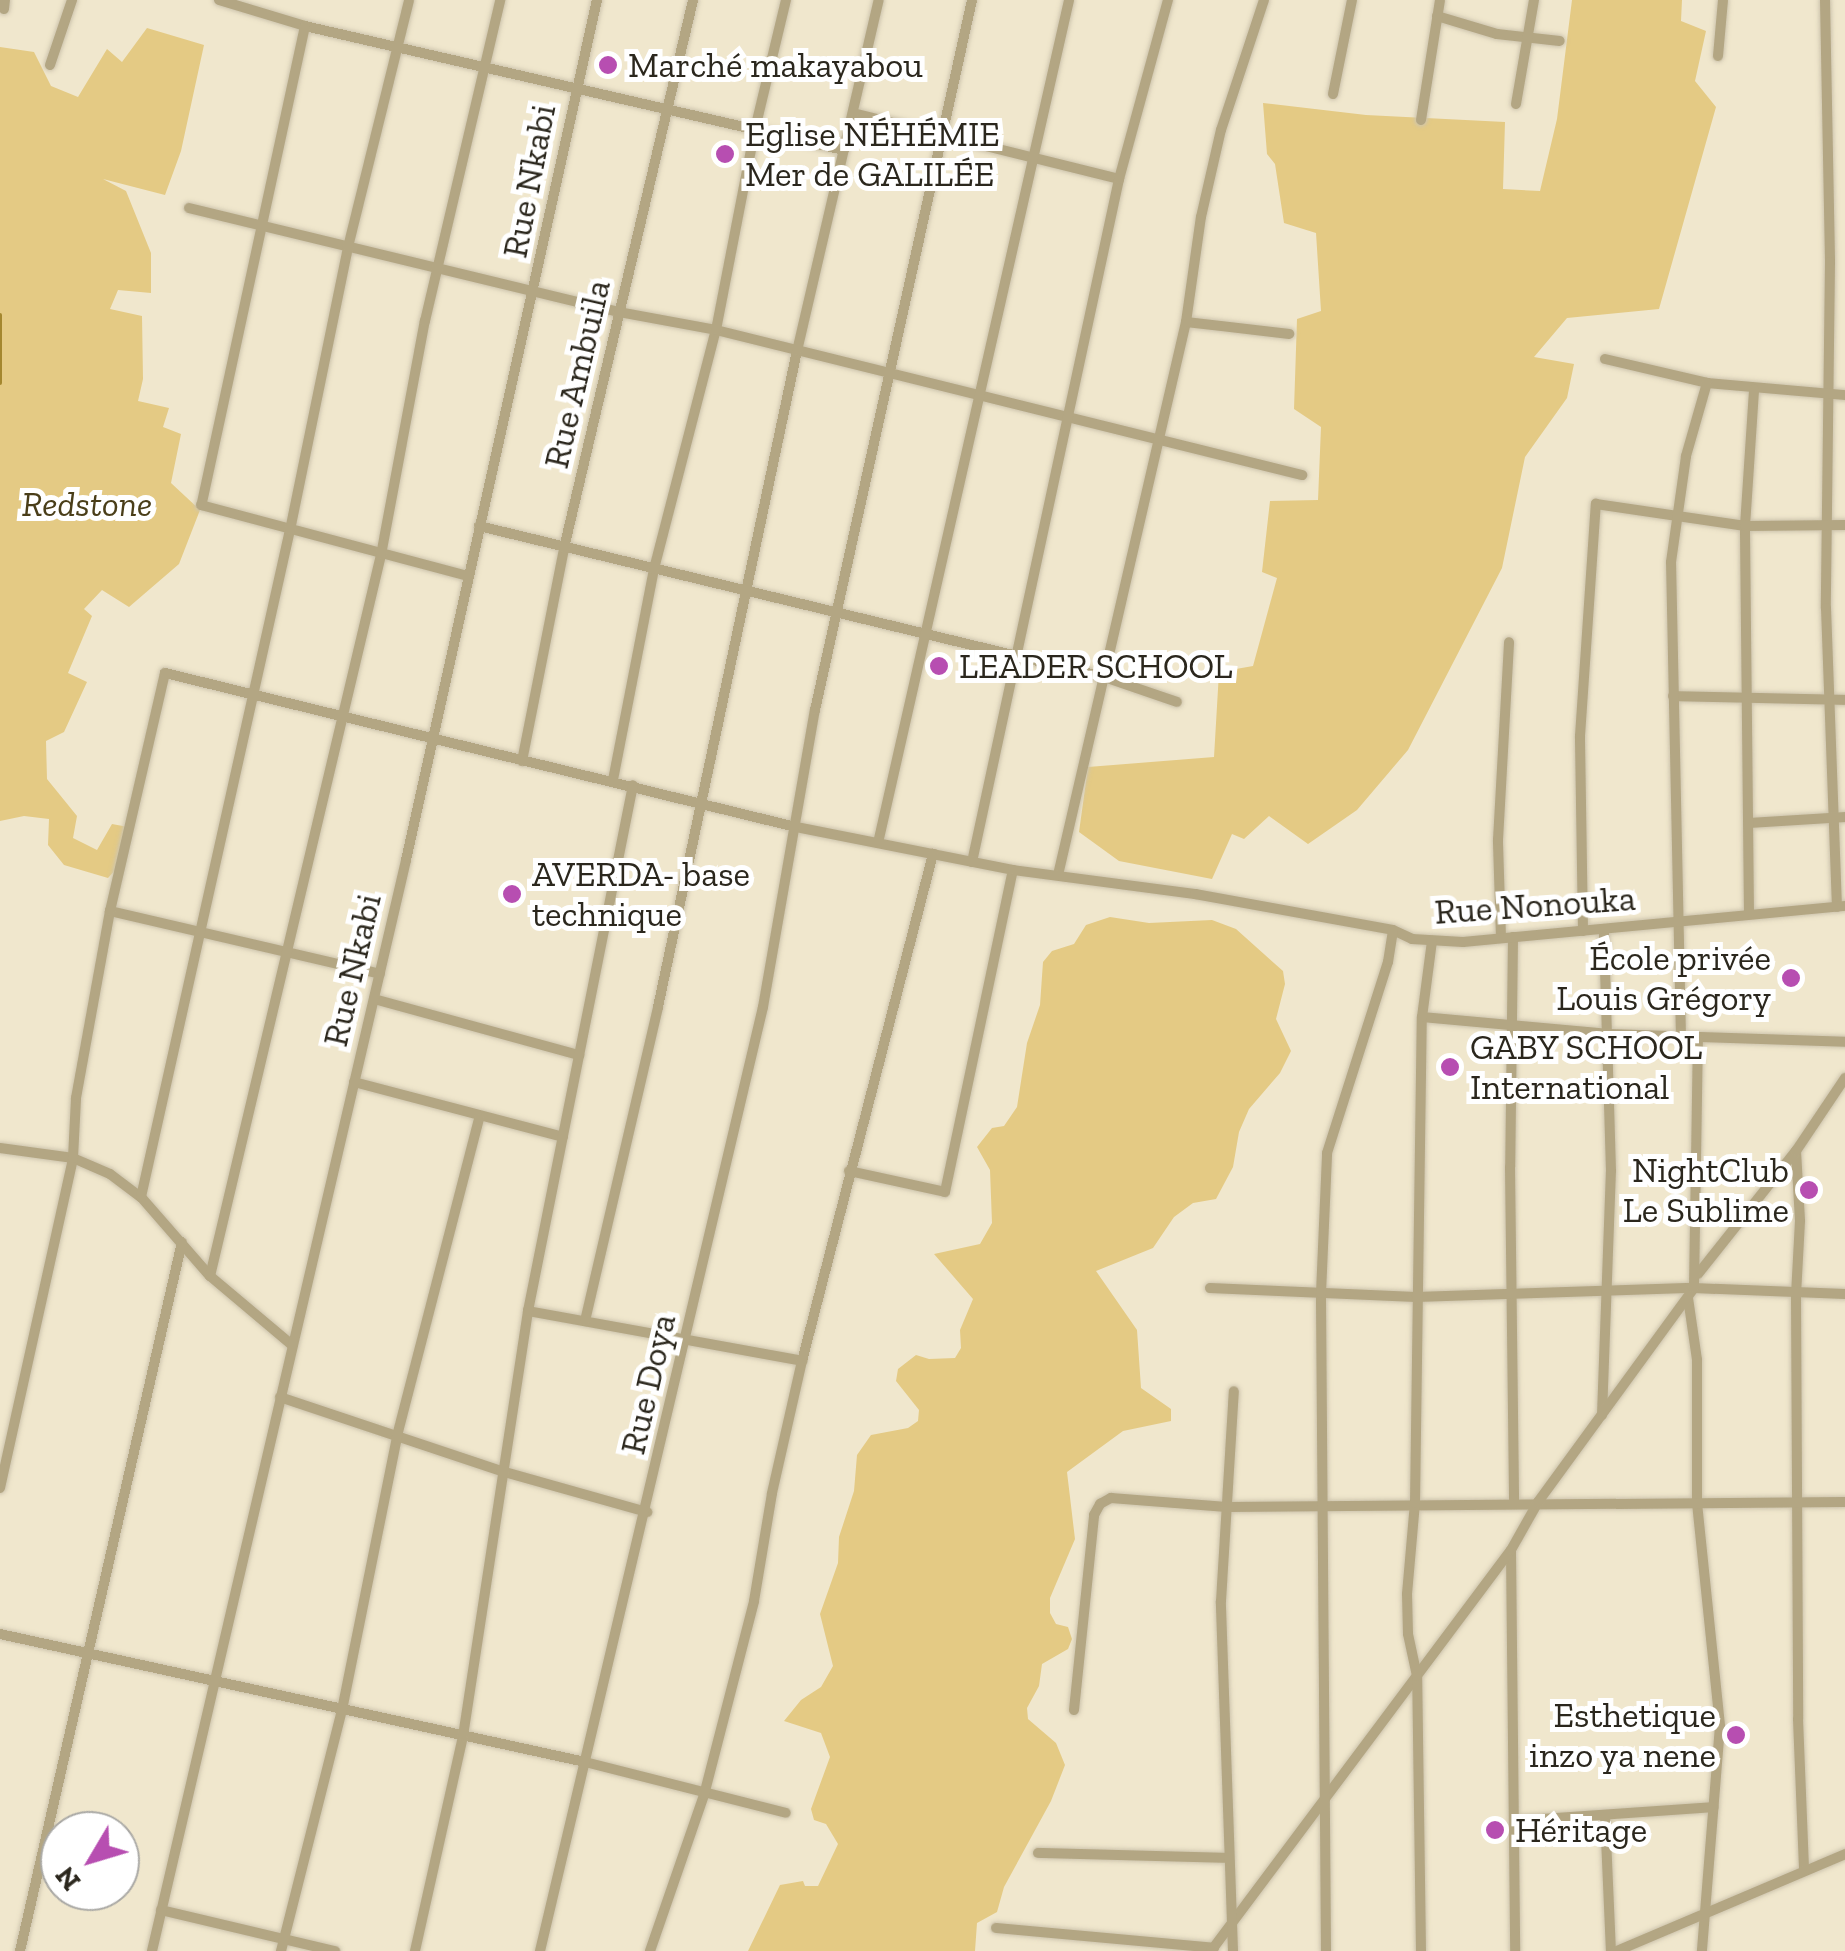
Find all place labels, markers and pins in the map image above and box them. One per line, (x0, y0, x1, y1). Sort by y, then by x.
place label: Marché makayabou (628, 44, 923, 86)
marker: Marché makayabou (597, 54, 619, 76)
place label: Eglise NÉHÉMIE Mer de GALILÉE (745, 113, 1000, 195)
marker: Eglise NÉHÉMIE Mer de GALILÉE (714, 143, 736, 165)
place label: LEADER SCHOOL (959, 645, 1233, 687)
marker: LEADER SCHOOL (928, 655, 950, 677)
place label: AVERDA- base technique (532, 853, 750, 935)
marker: AVERDA- base technique (501, 883, 523, 905)
place label: École privée Louis Grégory (1556, 937, 1771, 1019)
marker: École privée Louis Grégory (1780, 967, 1802, 989)
place label: GABY SCHOOL International (1470, 1026, 1704, 1108)
marker: GABY SCHOOL International (1439, 1056, 1461, 1078)
place label: NightClub Le Sublime (1623, 1149, 1789, 1231)
marker: NightClub Le Sublime (1798, 1179, 1820, 1201)
place label: Esthetique inzo ya nene (1528, 1694, 1716, 1776)
marker: Esthetique inzo ya nene (1725, 1724, 1747, 1746)
place label: Héritage (1515, 1809, 1647, 1851)
marker: Héritage (1484, 1819, 1506, 1841)

